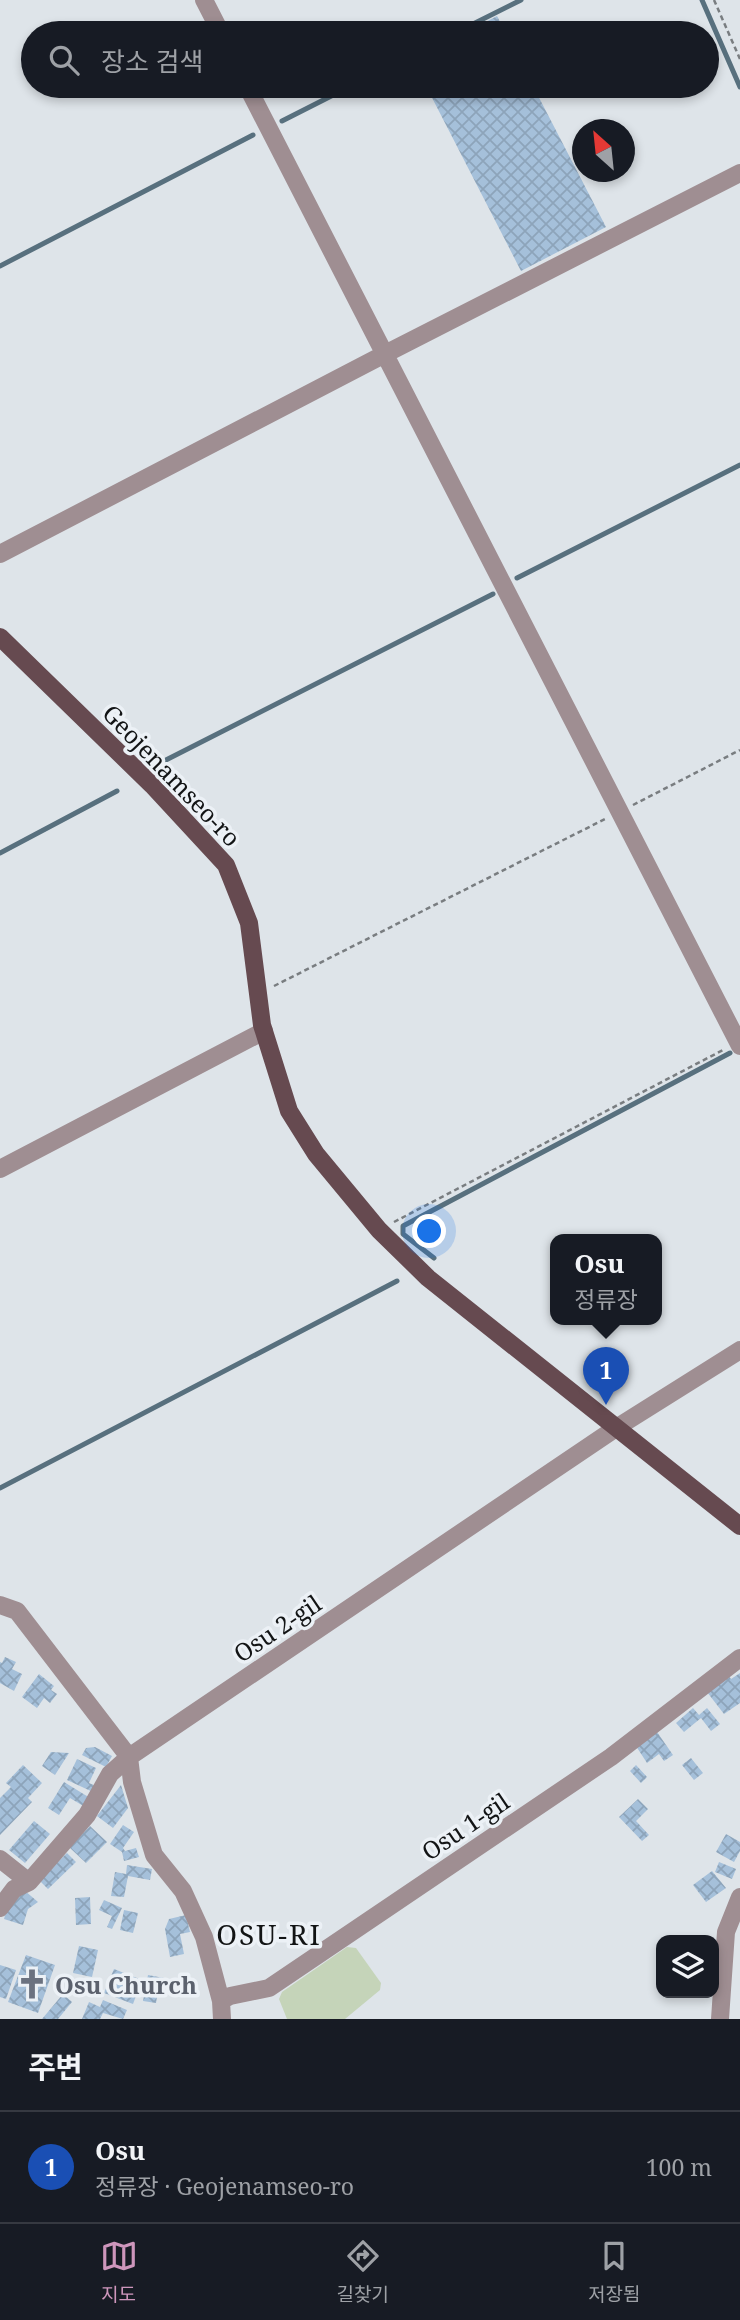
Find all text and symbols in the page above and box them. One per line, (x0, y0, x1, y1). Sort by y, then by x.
search box (21, 21, 719, 98)
icon: search (45, 41, 83, 79)
text: 장소 검색 (101, 43, 203, 79)
north arrow (572, 119, 635, 182)
street label: Geojenamseo-ro (96, 697, 248, 853)
your location (412, 1214, 446, 1248)
popup (550, 1234, 662, 1325)
text: Osu (574, 1245, 625, 1281)
text: 정류장 (574, 1283, 638, 1315)
pin: 1 (583, 1347, 629, 1405)
street label: Osu 2-gil (227, 1586, 328, 1669)
street label: Osu 1-gil (415, 1784, 516, 1867)
district label: OSU-RI (216, 1915, 322, 1953)
map controls (656, 1935, 719, 1998)
button: layers (656, 1935, 719, 1998)
church icon: Osu Church (15, 1967, 49, 2001)
place label: Osu Church (55, 1968, 197, 2001)
text: 주변 (28, 2046, 83, 2087)
text: Osu (95, 2132, 145, 2168)
text: 1 (45, 2151, 58, 2183)
text: 100 m (646, 2151, 712, 2183)
text: 정류장 · Geojenamseo-ro (95, 2170, 354, 2202)
tab: 지도 (100, 2237, 138, 2307)
tab: 길찾기 (337, 2237, 389, 2307)
tab: 저장됨 (588, 2237, 640, 2307)

